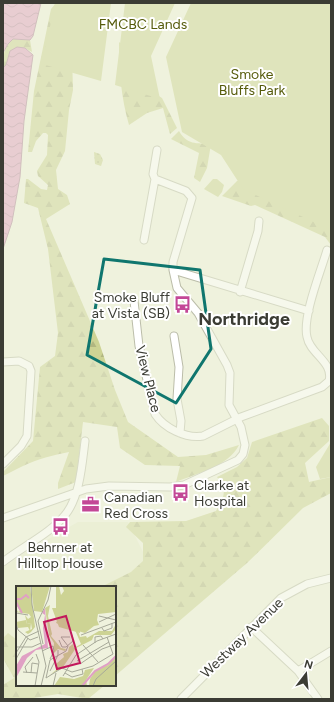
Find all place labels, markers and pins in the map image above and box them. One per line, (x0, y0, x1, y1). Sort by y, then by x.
place label: Smoke Bluff at Vista (SB) (92, 289, 171, 322)
bus stop icon: Smoke Bluff at Vista (SB) (173, 295, 193, 315)
place label: Clarke at Hospital (194, 477, 249, 510)
bus stop icon: Clarke at Hospital (171, 483, 191, 503)
place label: Canadian Red Cross (104, 489, 168, 522)
office icon: Canadian Red Cross (81, 495, 101, 515)
bus stop icon: Behrner at Hilltop House (50, 517, 70, 537)
place label: Behrner at Hilltop House (17, 539, 103, 572)

